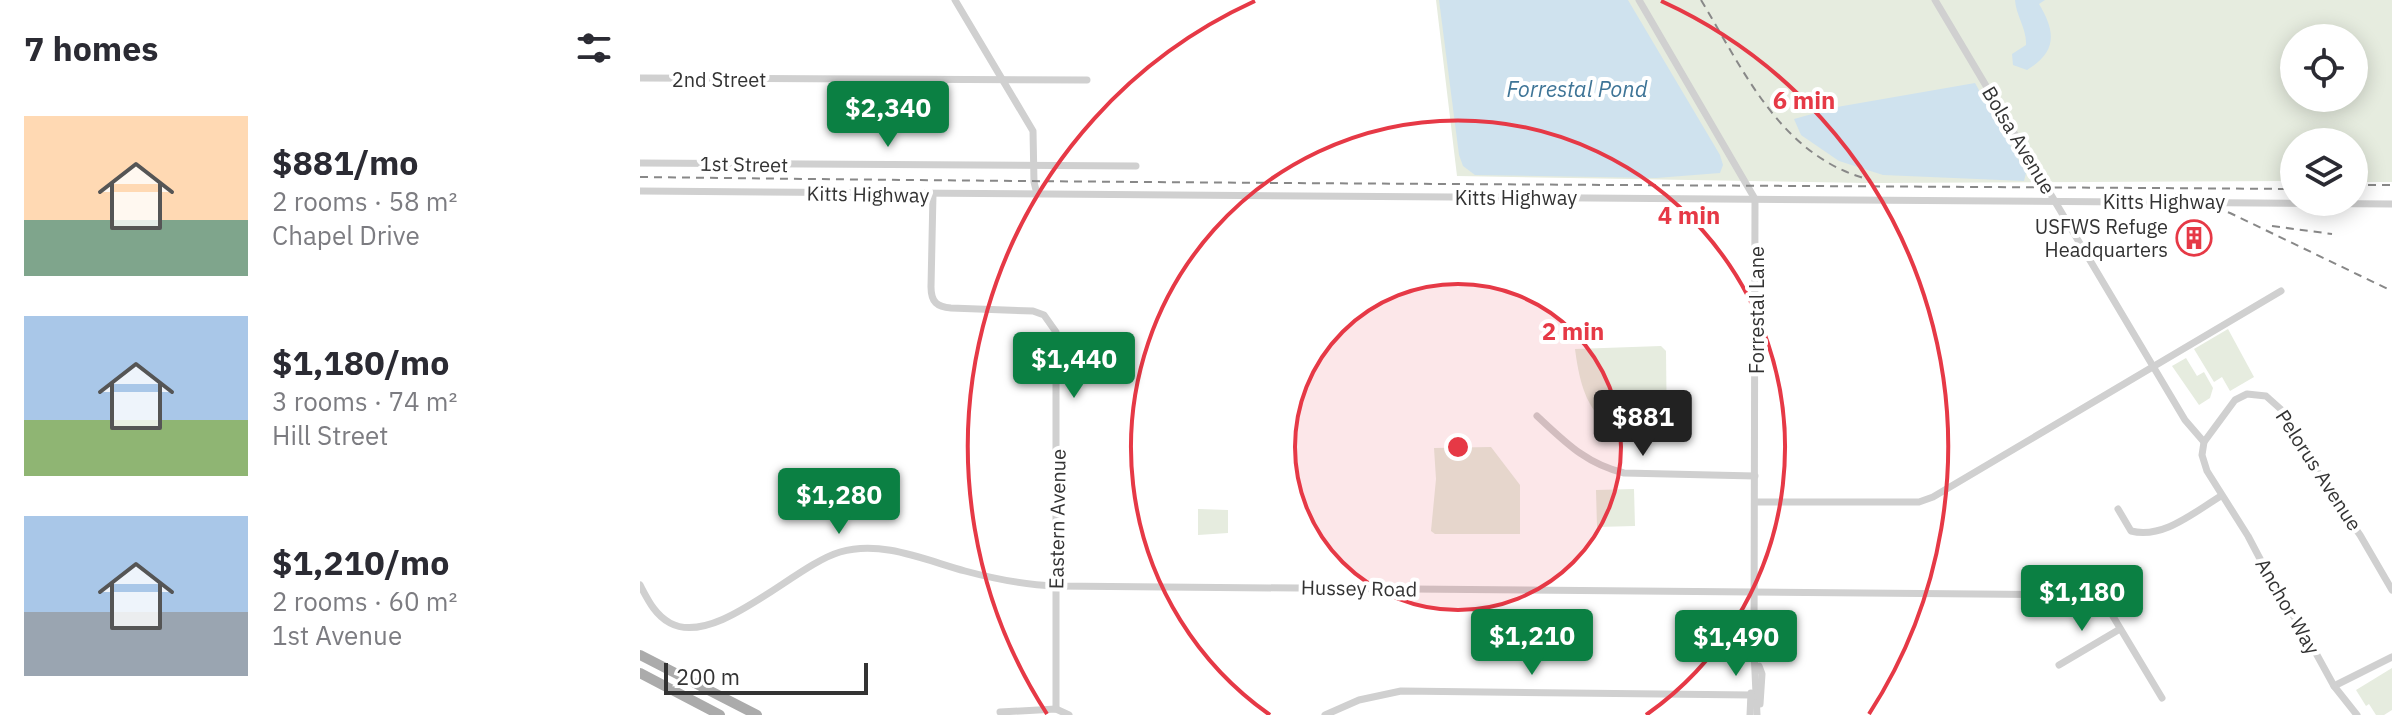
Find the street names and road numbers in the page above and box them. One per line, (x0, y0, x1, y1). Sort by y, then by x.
street label: 2nd Street (672, 66, 766, 93)
street label: Bolsa Avenue (1976, 81, 2062, 199)
street label: 1st Street (700, 150, 788, 178)
street label: Kitts Highway (806, 179, 930, 209)
street label: Kitts Highway (1455, 184, 1577, 211)
street label: Kitts Highway (2103, 188, 2225, 215)
street label: Forrestal Lane (1743, 246, 1770, 374)
street label: Pelorus Avenue (2270, 404, 2368, 536)
street label: Eastern Avenue (1042, 449, 1072, 589)
street label: Anchor Way (2250, 553, 2326, 659)
street label: Hussey Road (1301, 573, 1417, 603)

